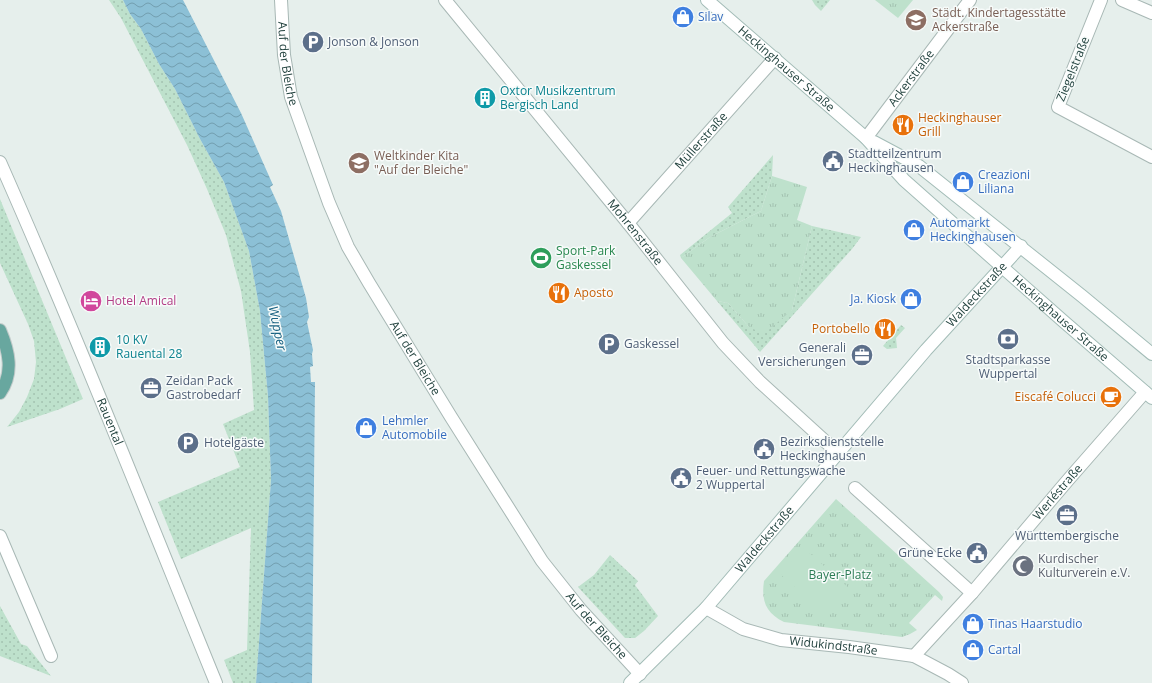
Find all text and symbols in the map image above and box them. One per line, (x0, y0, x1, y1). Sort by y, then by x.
shop icon: Silav (670, 4, 696, 30)
place label: Städt. Kindertagesstätte Ackerstraße (932, 4, 1066, 35)
school or university icon: Städt. Kindertagesstätte Ackerstraße (903, 7, 929, 33)
place label: Silav (698, 8, 723, 25)
street label: Auf der Bleiche (274, 21, 302, 108)
street label: Heckinghauser Straße (735, 22, 839, 115)
parking icon: Jonson & Jonson (300, 29, 326, 55)
place label: Jonson & Jonson (327, 33, 419, 50)
street label: Ziegelstraße (1052, 34, 1093, 104)
street label: Ackerstraße (884, 46, 938, 110)
place label: Oxtor Musikzentrum Bergisch Land (500, 82, 616, 113)
building icon: Oxtor Musikzentrum Bergisch Land (472, 85, 498, 111)
street label: Müllerstraße (671, 108, 731, 173)
place label: Heckinghauser Grill (918, 109, 1001, 140)
restaurant icon: Heckinghauser Grill (890, 112, 916, 138)
place label: Stadtteilzentrum Heckinghausen (848, 145, 942, 176)
place label: Weltkinder Kita "Auf der Bleiche" (374, 147, 468, 178)
public building icon: Stadtteilzentrum Heckinghausen (820, 148, 846, 174)
school or university icon: Weltkinder Kita "Auf der Bleiche" (346, 150, 372, 176)
place label: Creazioni Liliana (978, 166, 1030, 197)
shop icon: Creazioni Liliana (950, 169, 976, 195)
street label: Mohrenstraße (604, 195, 667, 269)
place label: Automarkt Heckinghausen (930, 214, 1016, 245)
shop icon: Automarkt Heckinghausen (901, 217, 927, 243)
place label: Sport-Park Gaskessel (556, 242, 616, 273)
sports icon: Sport-Park Gaskessel (528, 245, 554, 271)
street label: Waldeckstraße (942, 258, 1011, 330)
street label: Heckinghauser Straße (1009, 271, 1113, 365)
restaurant icon: Aposto (546, 280, 572, 306)
place label: Aposto (574, 284, 613, 301)
shop icon: Ja. Kiosk (898, 286, 924, 312)
hotel icon: Hotel Amical (78, 288, 104, 314)
place label: Ja. Kiosk (849, 290, 897, 307)
place label: Hotel Amical (106, 292, 176, 309)
water label: Wupper (264, 304, 292, 353)
restaurant icon: Portobello (872, 316, 898, 342)
street label: Auf der Bleiche (386, 317, 445, 399)
place label: Portobello (812, 320, 870, 337)
bank icon: Stadtsparkasse Wuppertal (995, 326, 1021, 352)
place label: 10 KV Rauental 28 (116, 331, 182, 362)
parking icon: Gaskessel (596, 331, 622, 357)
building icon: 10 KV Rauental 28 (87, 334, 113, 360)
place label: Gaskessel (624, 335, 679, 352)
place label: Generali Versicherungen (758, 339, 846, 370)
office icon: Generali Versicherungen (849, 342, 875, 368)
place label: Stadtsparkasse Wuppertal (966, 351, 1051, 382)
place label: Zeidan Pack Gastrobedarf (166, 372, 242, 403)
office icon: Zeidan Pack Gastrobedarf (138, 375, 164, 401)
cafe icon: Eiscafé Colucci (1098, 384, 1124, 410)
place label: Eiscafé Colucci (1015, 388, 1096, 405)
street label: Rauental (93, 395, 128, 448)
place label: Lehmler Automobile (382, 412, 447, 443)
shop icon: Lehmler Automobile (353, 415, 379, 441)
parking icon: Hotelgäste (175, 430, 201, 456)
place label: Bezirksdienststelle Heckinghausen (780, 433, 884, 464)
place label: Hotelgäste (204, 434, 264, 451)
public building icon: Bezirksdienststelle Heckinghausen (751, 436, 777, 462)
street label: Werléstraße (1029, 460, 1086, 523)
place label: Feuer- und Rettungswache 2 Wuppertal (696, 462, 846, 493)
public building icon: Feuer- und Rettungswache 2 Wuppertal (668, 465, 694, 491)
street label: Waldeckstraße (731, 502, 798, 576)
office icon: Württembergische (1054, 502, 1080, 528)
place label: Württembergische (1015, 527, 1119, 544)
public building icon: Grüne Ecke (964, 540, 990, 566)
place label: Grüne Ecke (898, 544, 962, 561)
place label: Kurdischer Kulturverein e.V. (1038, 550, 1130, 581)
mosque icon: Kurdischer Kulturverein e.V. (1010, 553, 1036, 579)
park label: Bayer-Platz (809, 566, 872, 583)
street label: Auf der Bleiche (562, 589, 631, 663)
shop icon: Tinas Haarstudio (960, 611, 986, 637)
place label: Tinas Haarstudio (988, 615, 1083, 632)
street label: Widukindstraße (789, 632, 879, 659)
shop icon: Cartal (960, 637, 986, 663)
place label: Cartal (988, 641, 1021, 658)

